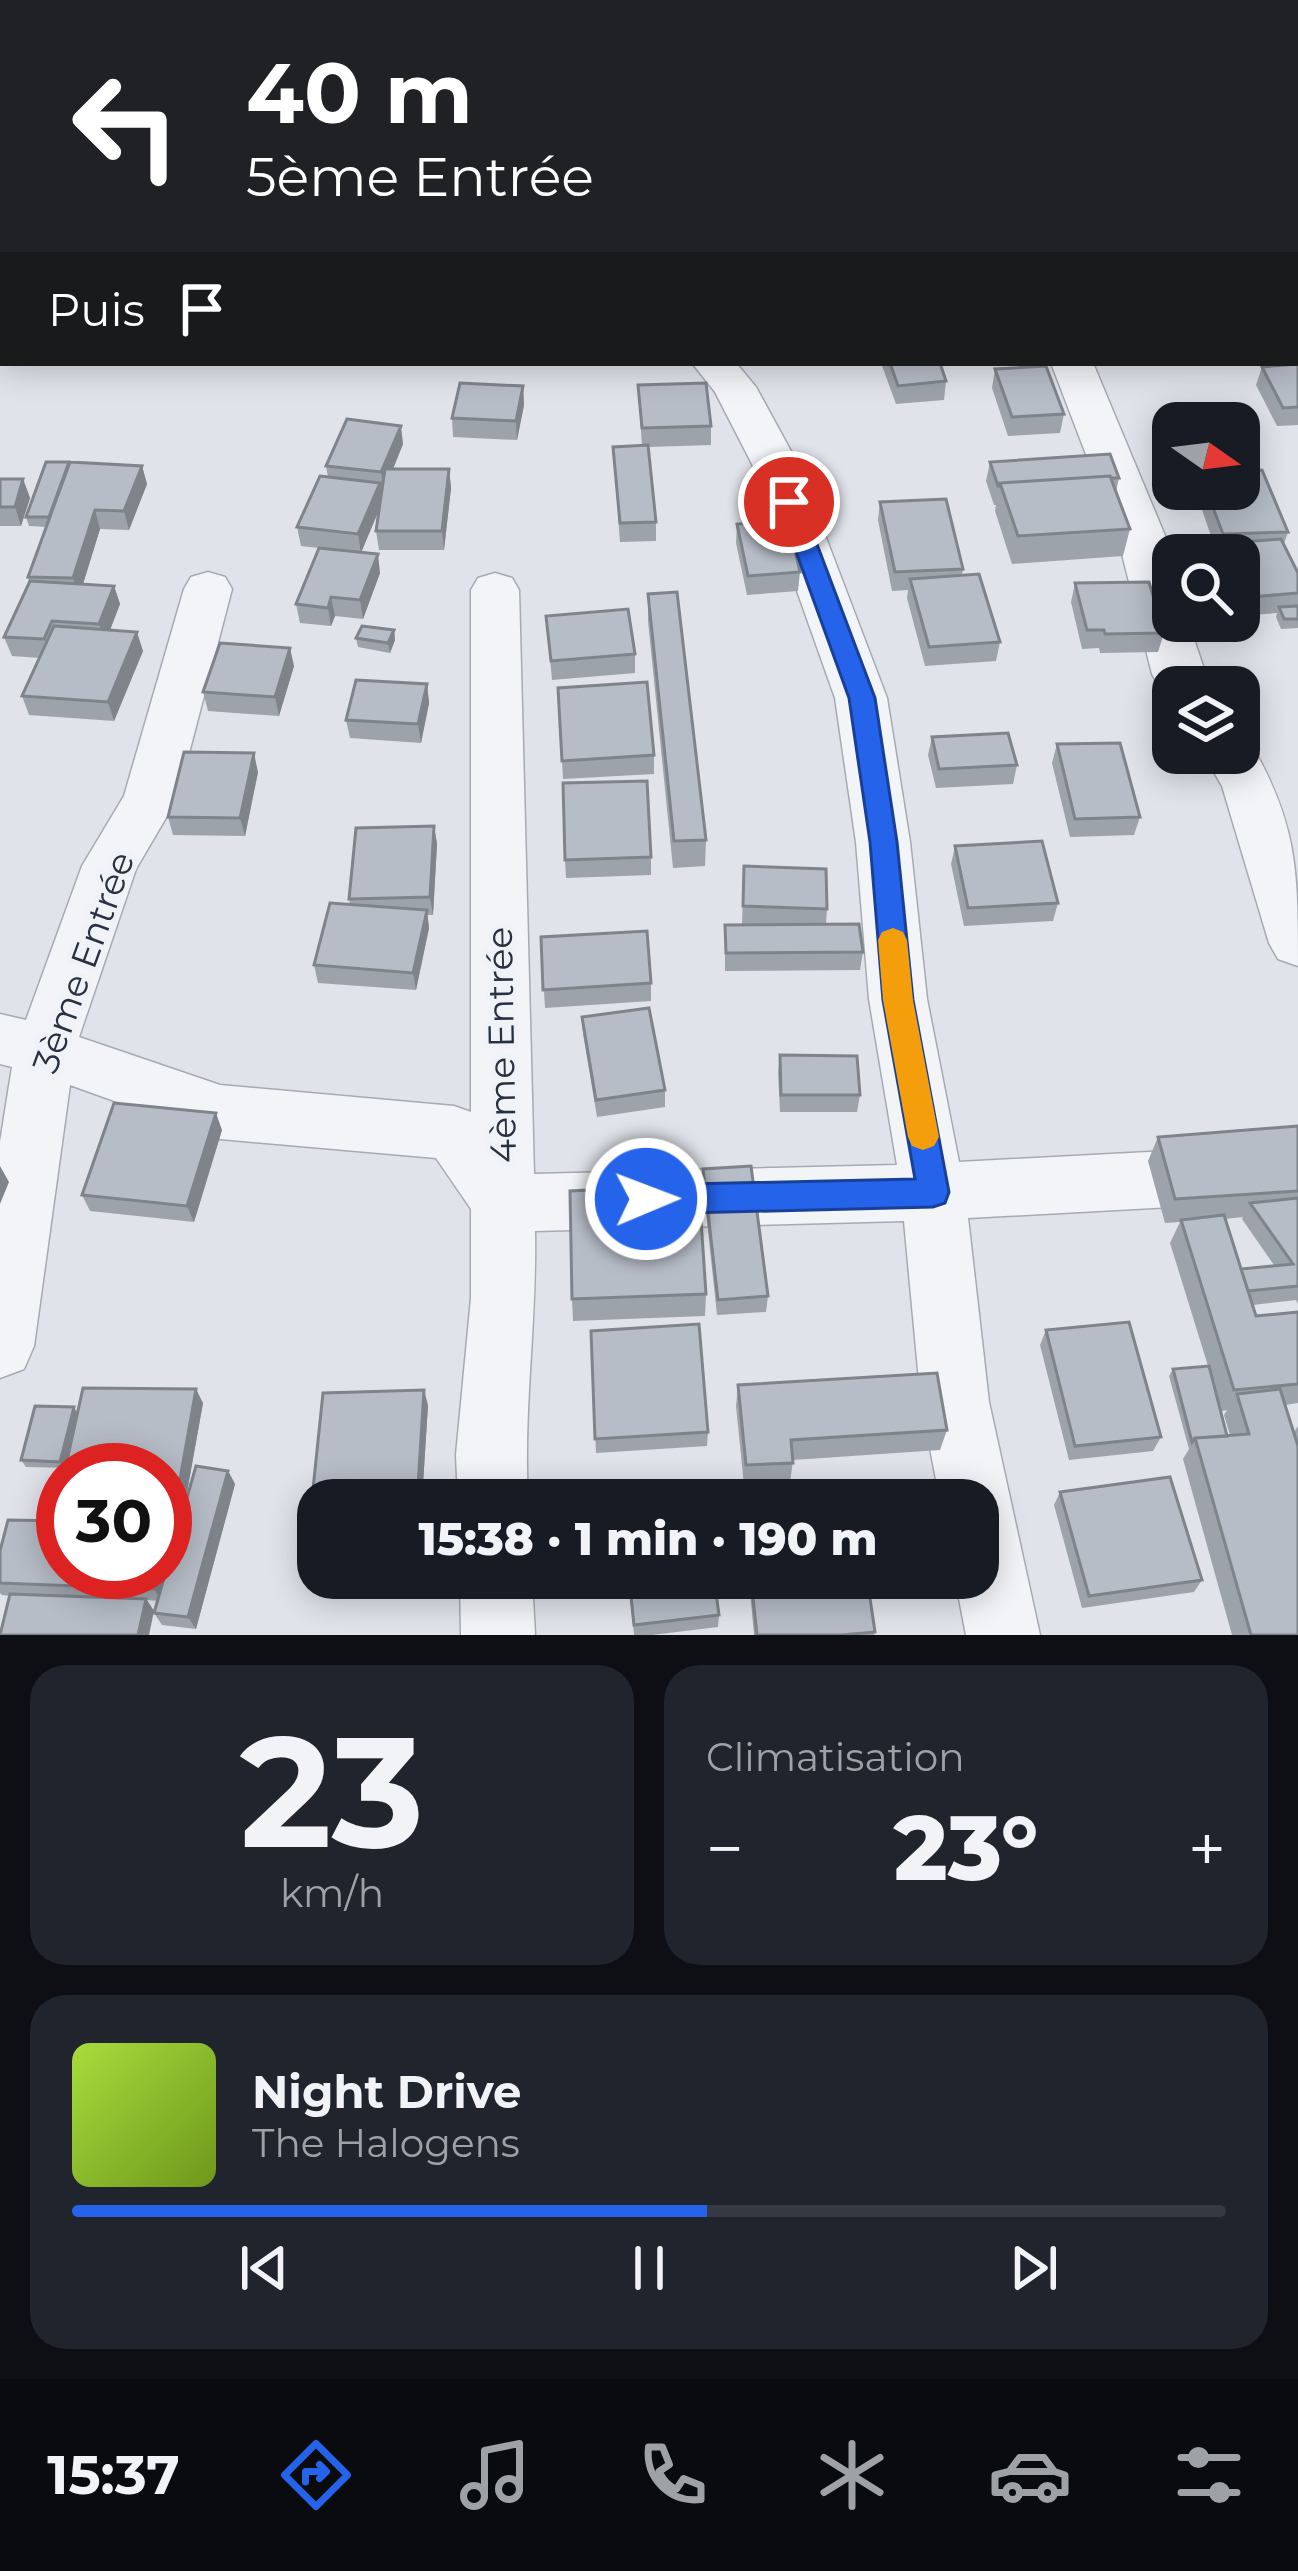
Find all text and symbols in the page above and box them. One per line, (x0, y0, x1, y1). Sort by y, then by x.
text: 40 m (246, 42, 473, 144)
icon: left (48, 48, 204, 204)
text: 5ème Entrée (246, 144, 594, 210)
icon: arrive (169, 276, 235, 342)
text: Puis (48, 282, 145, 337)
north arrow (1152, 402, 1260, 510)
map controls (1152, 402, 1260, 774)
pin (738, 451, 840, 553)
icon: arrive (756, 469, 822, 535)
button: search (1152, 534, 1260, 642)
button: layers (1152, 666, 1260, 774)
street label: 3ème Entrée (23, 846, 143, 1078)
street label: 4ème Entrée (477, 927, 525, 1163)
position arrow (583, 1136, 709, 1262)
speed limit sign: 30 (36, 1443, 192, 1599)
text: 15:38 · 1 min · 190 m (418, 1511, 878, 1566)
text: 23 (240, 1696, 424, 1886)
text: Climatisation (706, 1733, 965, 1781)
text: 23° (894, 1793, 1038, 1903)
text: − (706, 1808, 744, 1889)
text: + (1188, 1808, 1226, 1889)
text: km/h (280, 1869, 384, 1917)
text: Night Drive (252, 2064, 521, 2119)
text: The Halogens (252, 2119, 520, 2167)
icon: previous (231, 2235, 297, 2301)
icon: pause (616, 2235, 682, 2301)
icon: next (1001, 2235, 1067, 2301)
icon: directions (274, 2433, 358, 2517)
icon: music (453, 2433, 537, 2517)
icon: phone (631, 2433, 715, 2517)
icon: climate (810, 2433, 894, 2517)
icon: car (988, 2433, 1072, 2517)
icon: filters (1167, 2433, 1251, 2517)
text: 15:37 (47, 2442, 180, 2508)

